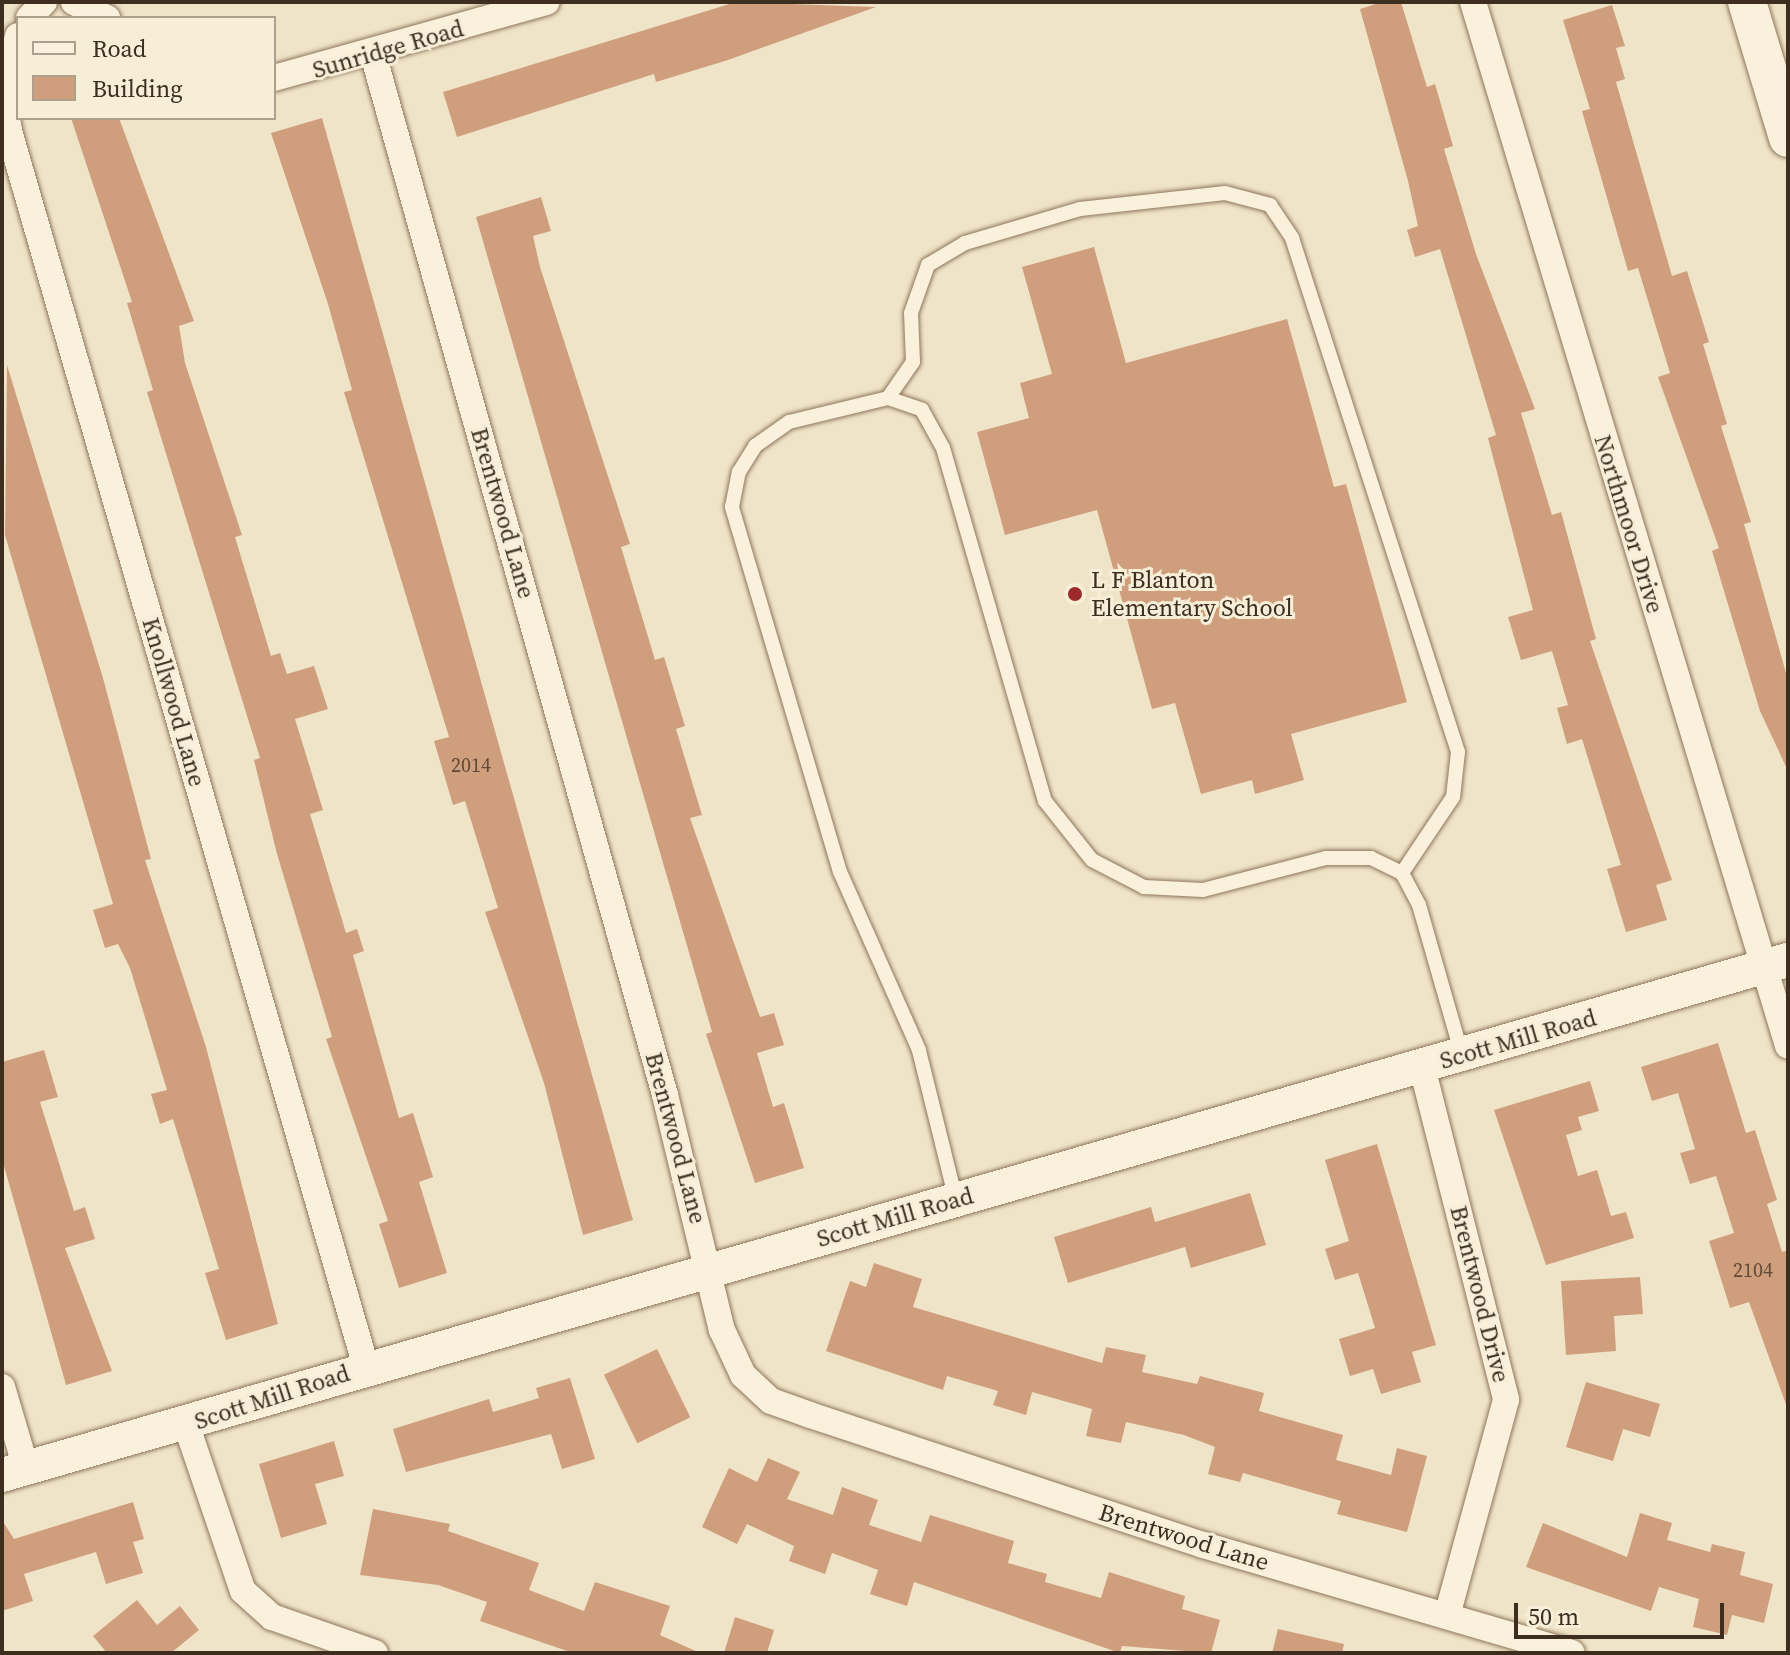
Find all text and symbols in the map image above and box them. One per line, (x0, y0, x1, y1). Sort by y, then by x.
street label: Sunridge Road (309, 14, 467, 84)
legend (16, 16, 276, 120)
text: Road (92, 32, 146, 65)
text: Building (92, 72, 183, 105)
street label: Brentwood Lane (465, 424, 541, 602)
street label: Northmoor Drive (1588, 431, 1670, 617)
place label: L F Blanton Elementary School (1091, 566, 1293, 622)
marker: L F Blanton Elementary School (1066, 585, 1084, 603)
street label: Knollwood Lane (136, 614, 212, 790)
house number: 2014 (451, 753, 491, 777)
street label: Scott Mill Road (1436, 1003, 1600, 1075)
street label: Brentwood Lane (639, 1049, 713, 1227)
street label: Scott Mill Road (813, 1181, 977, 1253)
street label: Brentwood Drive (1444, 1203, 1516, 1385)
house number: 2104 (1733, 1258, 1773, 1282)
street label: Scott Mill Road (191, 1358, 353, 1436)
street label: Brentwood Lane (1095, 1497, 1273, 1577)
scale bar (1518, 1587, 1728, 1637)
text: 50 m (1528, 1600, 1579, 1633)

